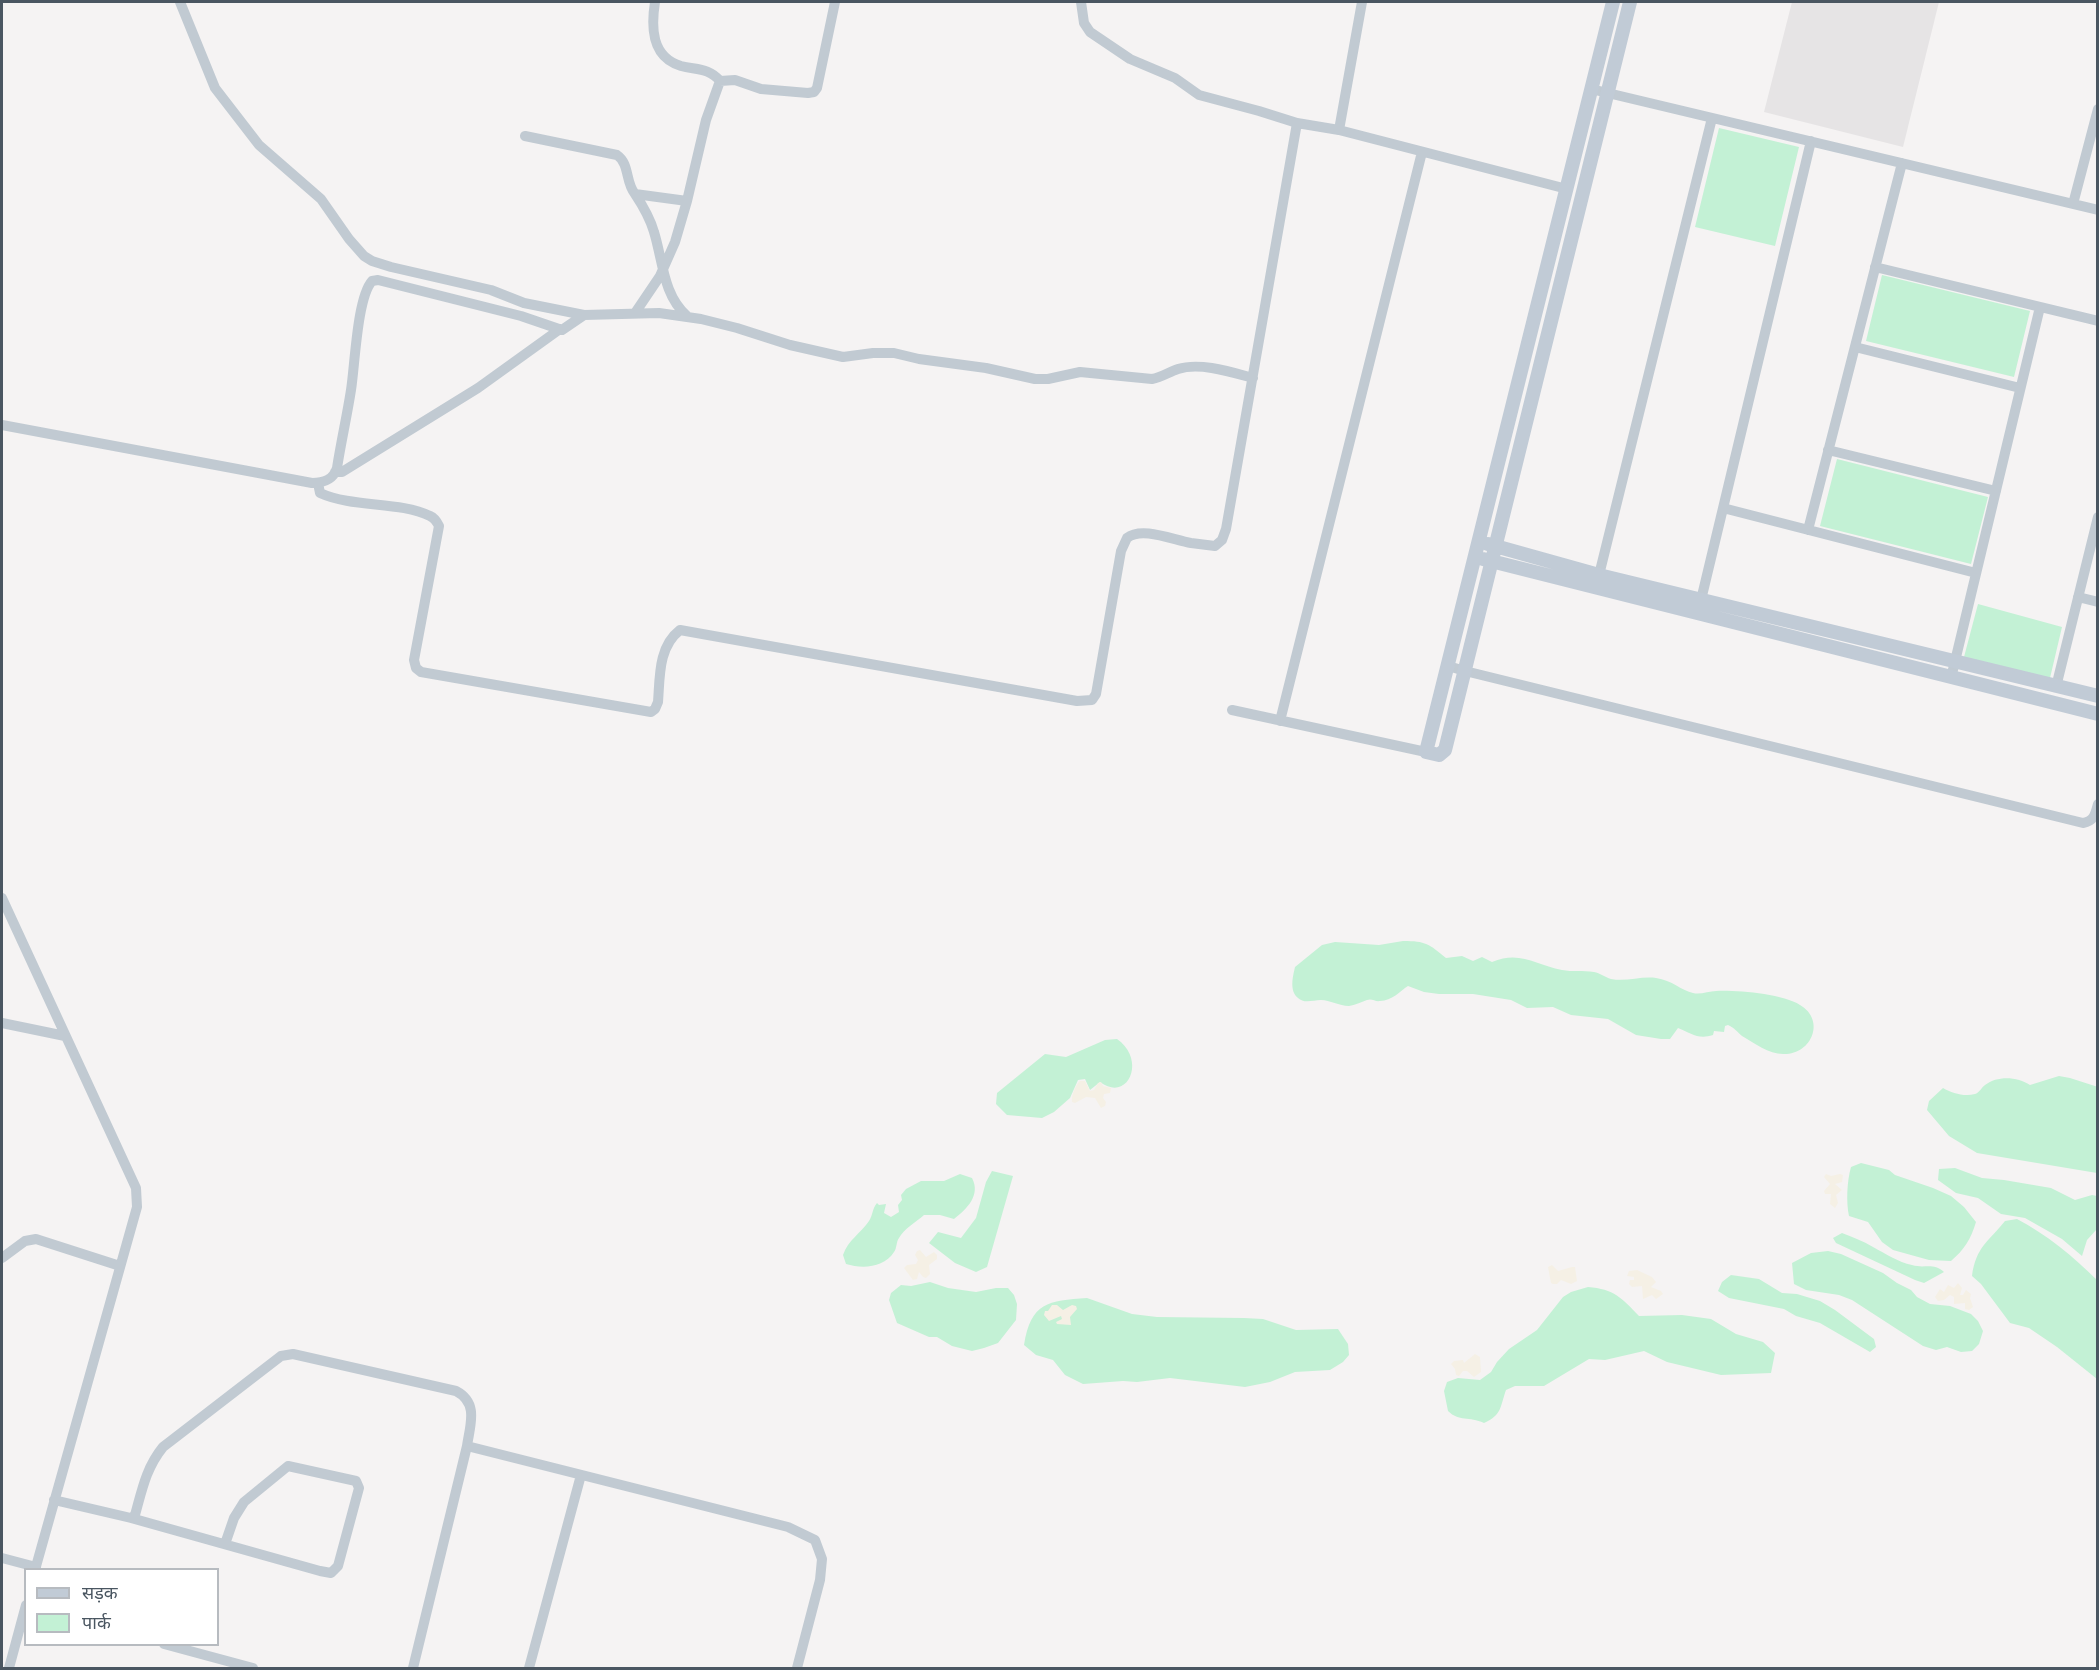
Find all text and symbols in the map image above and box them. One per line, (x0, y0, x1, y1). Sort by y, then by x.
legend (24, 1568, 219, 1646)
text: सड़क (82, 1581, 118, 1604)
text: पार्क (82, 1611, 111, 1634)

